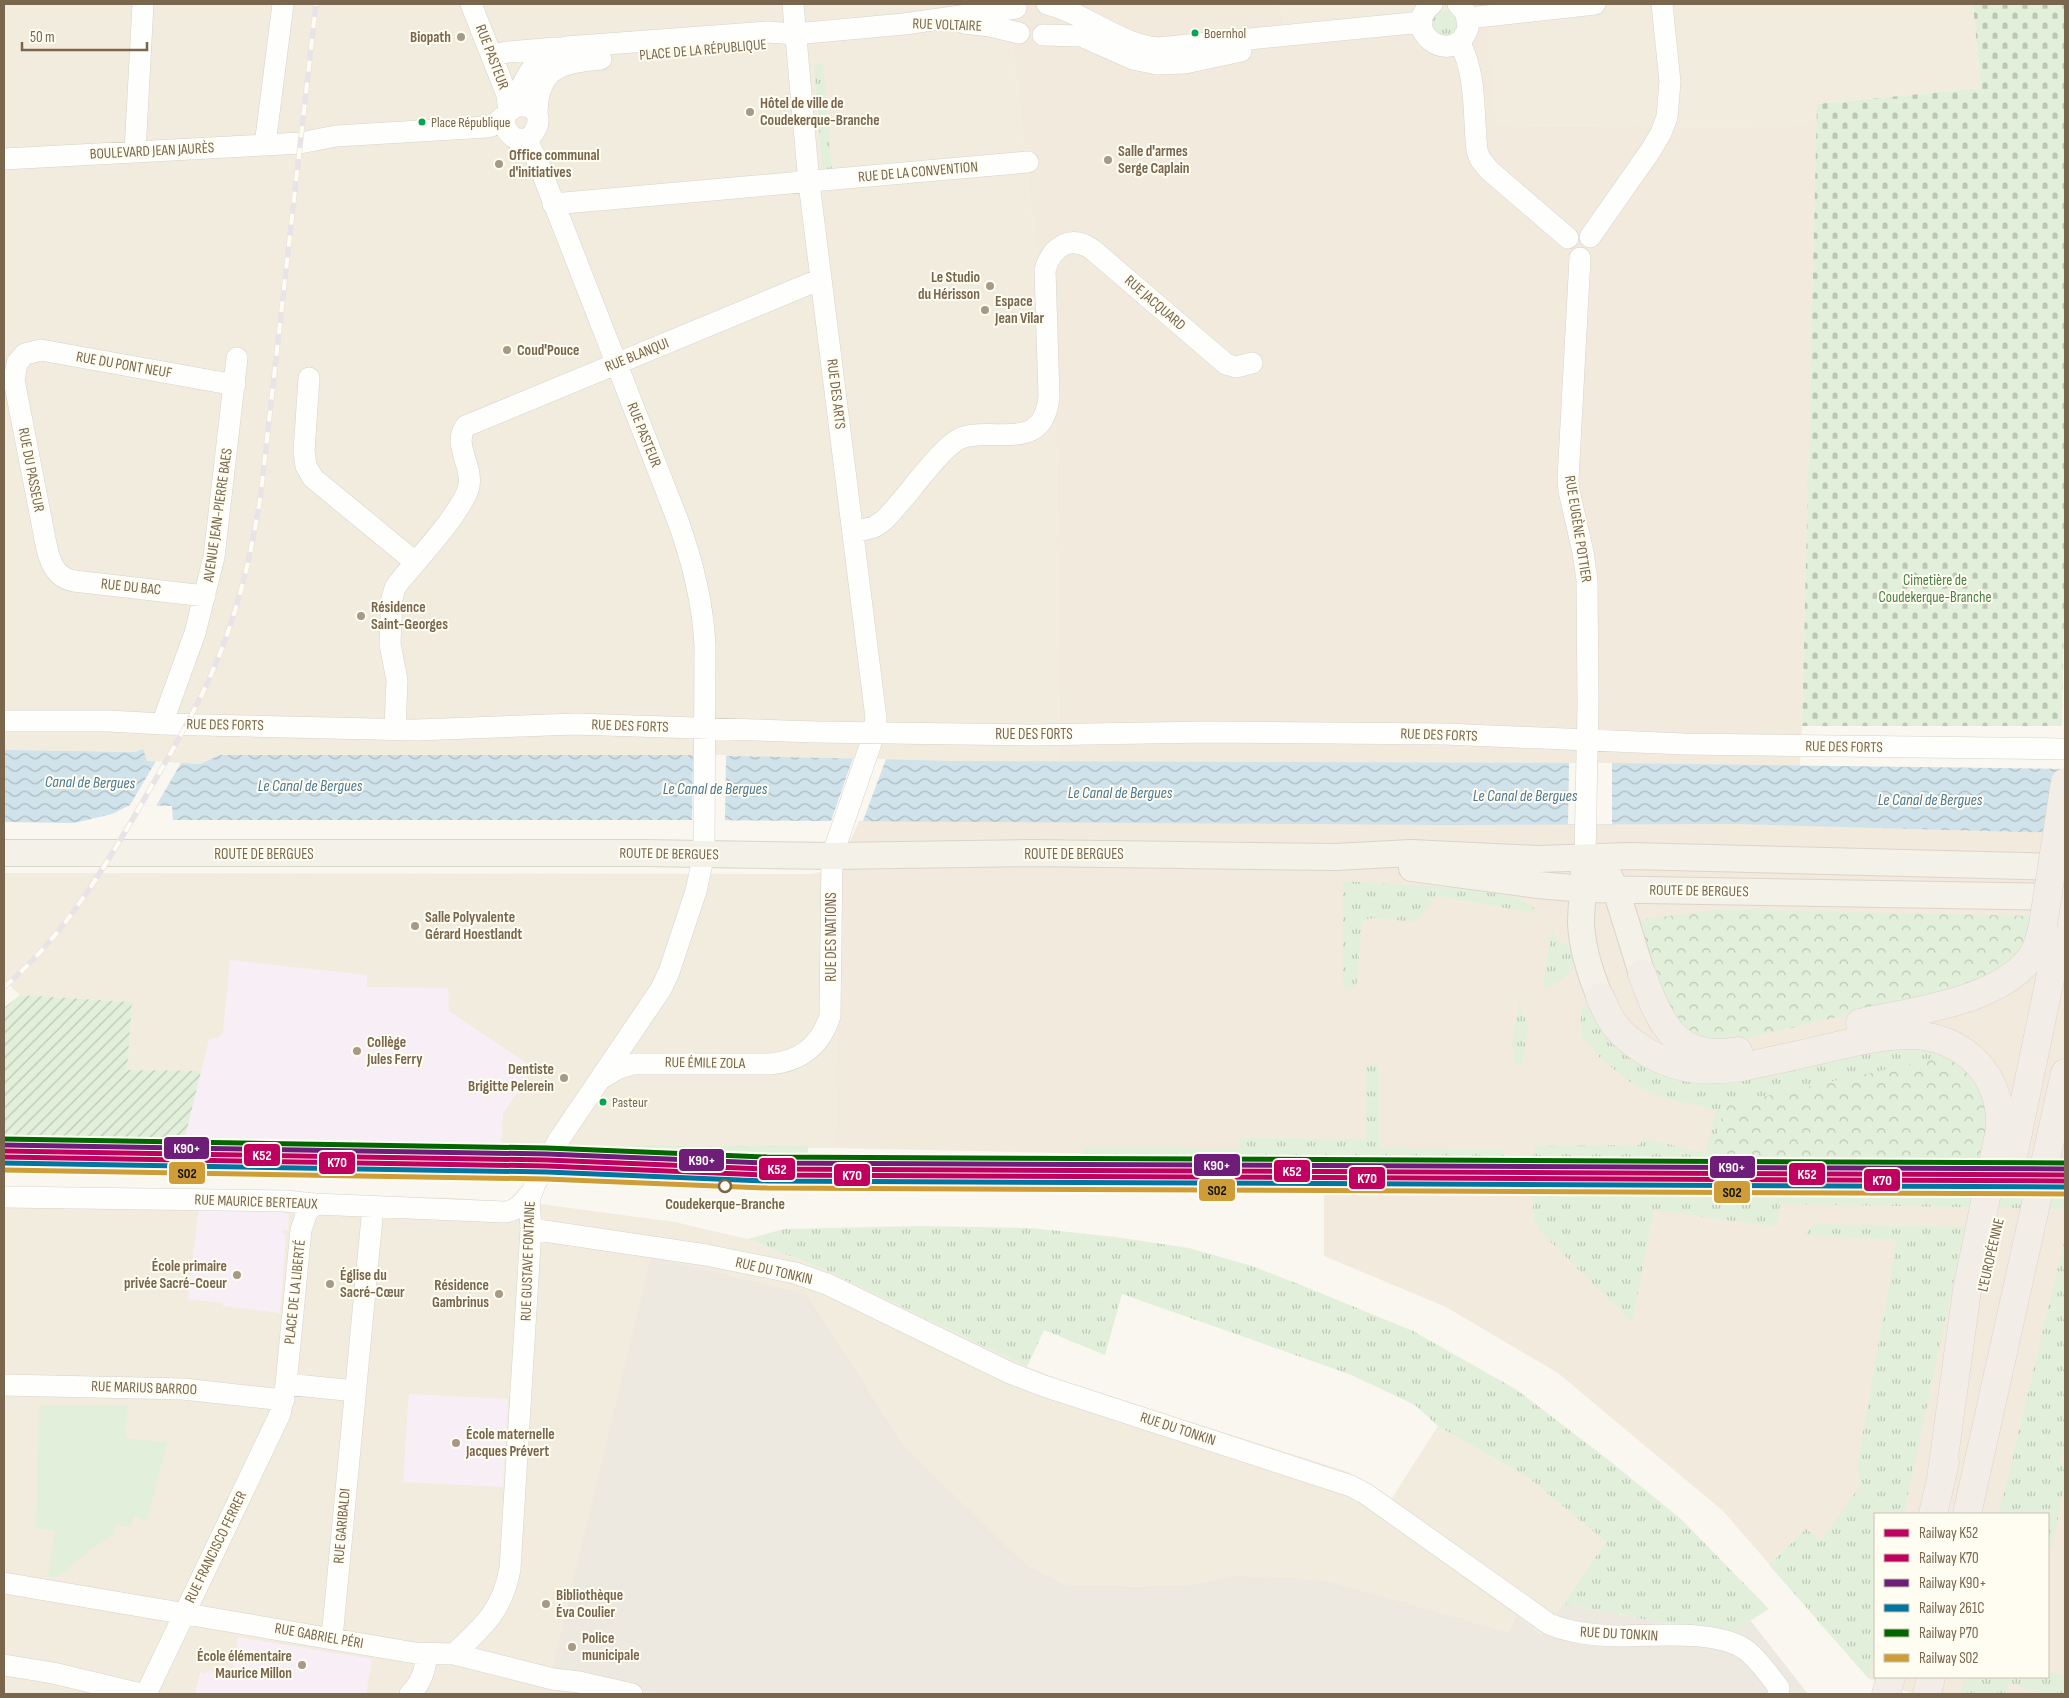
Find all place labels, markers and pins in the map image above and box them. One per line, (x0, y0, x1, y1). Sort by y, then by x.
place label: Boernhol (1204, 25, 1246, 42)
place label: Biopath (410, 28, 451, 47)
marker: Boernhol (1190, 28, 1200, 38)
marker: Biopath (455, 31, 467, 43)
place label: Hôtel de ville de Coudekerque-Branche (760, 94, 880, 130)
marker: Hôtel de ville de Coudekerque-Branche (744, 106, 756, 118)
place label: Place République (431, 114, 511, 131)
marker: Place République (417, 117, 427, 127)
place label: Salle d'armes Serge Caplain (1118, 142, 1190, 178)
place label: Office communal d'initiatives (509, 146, 600, 182)
marker: Salle d'armes Serge Caplain (1102, 154, 1114, 166)
marker: Office communal d'initiatives (493, 158, 505, 170)
place label: Le Studio du Hérisson (918, 268, 980, 304)
marker: Le Studio du Hérisson (984, 280, 996, 292)
place label: Espace Jean Vilar (994, 292, 1045, 328)
marker: Espace Jean Vilar (979, 304, 991, 316)
place label: Coud'Pouce (517, 341, 580, 360)
marker: Coud'Pouce (501, 344, 513, 356)
place label: Résidence Saint-Georges (371, 598, 448, 634)
marker: Résidence Saint-Georges (355, 610, 367, 622)
place label: Salle Polyvalente Gérard Hoestlandt (425, 908, 522, 944)
marker: Salle Polyvalente Gérard Hoestlandt (409, 920, 421, 932)
place label: Collège Jules Ferry (366, 1033, 423, 1069)
marker: Collège Jules Ferry (351, 1045, 363, 1057)
place label: Dentiste Brigitte Pelerein (468, 1060, 554, 1096)
marker: Dentiste Brigitte Pelerein (558, 1072, 570, 1084)
place label: Pasteur (612, 1094, 648, 1111)
marker: Pasteur (598, 1097, 608, 1107)
marker: Coudekerque-Branche (718, 1179, 732, 1193)
place label: Coudekerque-Branche (665, 1195, 785, 1214)
place label: École primaire privée Sacré-Coeur (124, 1257, 227, 1293)
place label: Église du Sacré-Cœur (340, 1266, 405, 1302)
marker: École primaire privée Sacré-Coeur (231, 1269, 243, 1281)
place label: Résidence Gambrinus (432, 1276, 489, 1312)
marker: Église du Sacré-Cœur (324, 1278, 336, 1290)
marker: Résidence Gambrinus (493, 1288, 505, 1300)
place label: École maternelle Jacques Prévert (465, 1425, 555, 1461)
marker: École maternelle Jacques Prévert (450, 1437, 462, 1449)
place label: Bibliothèque Éva Coulier (556, 1586, 623, 1622)
marker: Bibliothèque Éva Coulier (540, 1598, 552, 1610)
place label: Police municipale (582, 1629, 640, 1665)
marker: Police municipale (566, 1641, 578, 1653)
place label: École élémentaire Maurice Millon (197, 1647, 292, 1683)
marker: École élémentaire Maurice Millon (296, 1659, 308, 1671)

